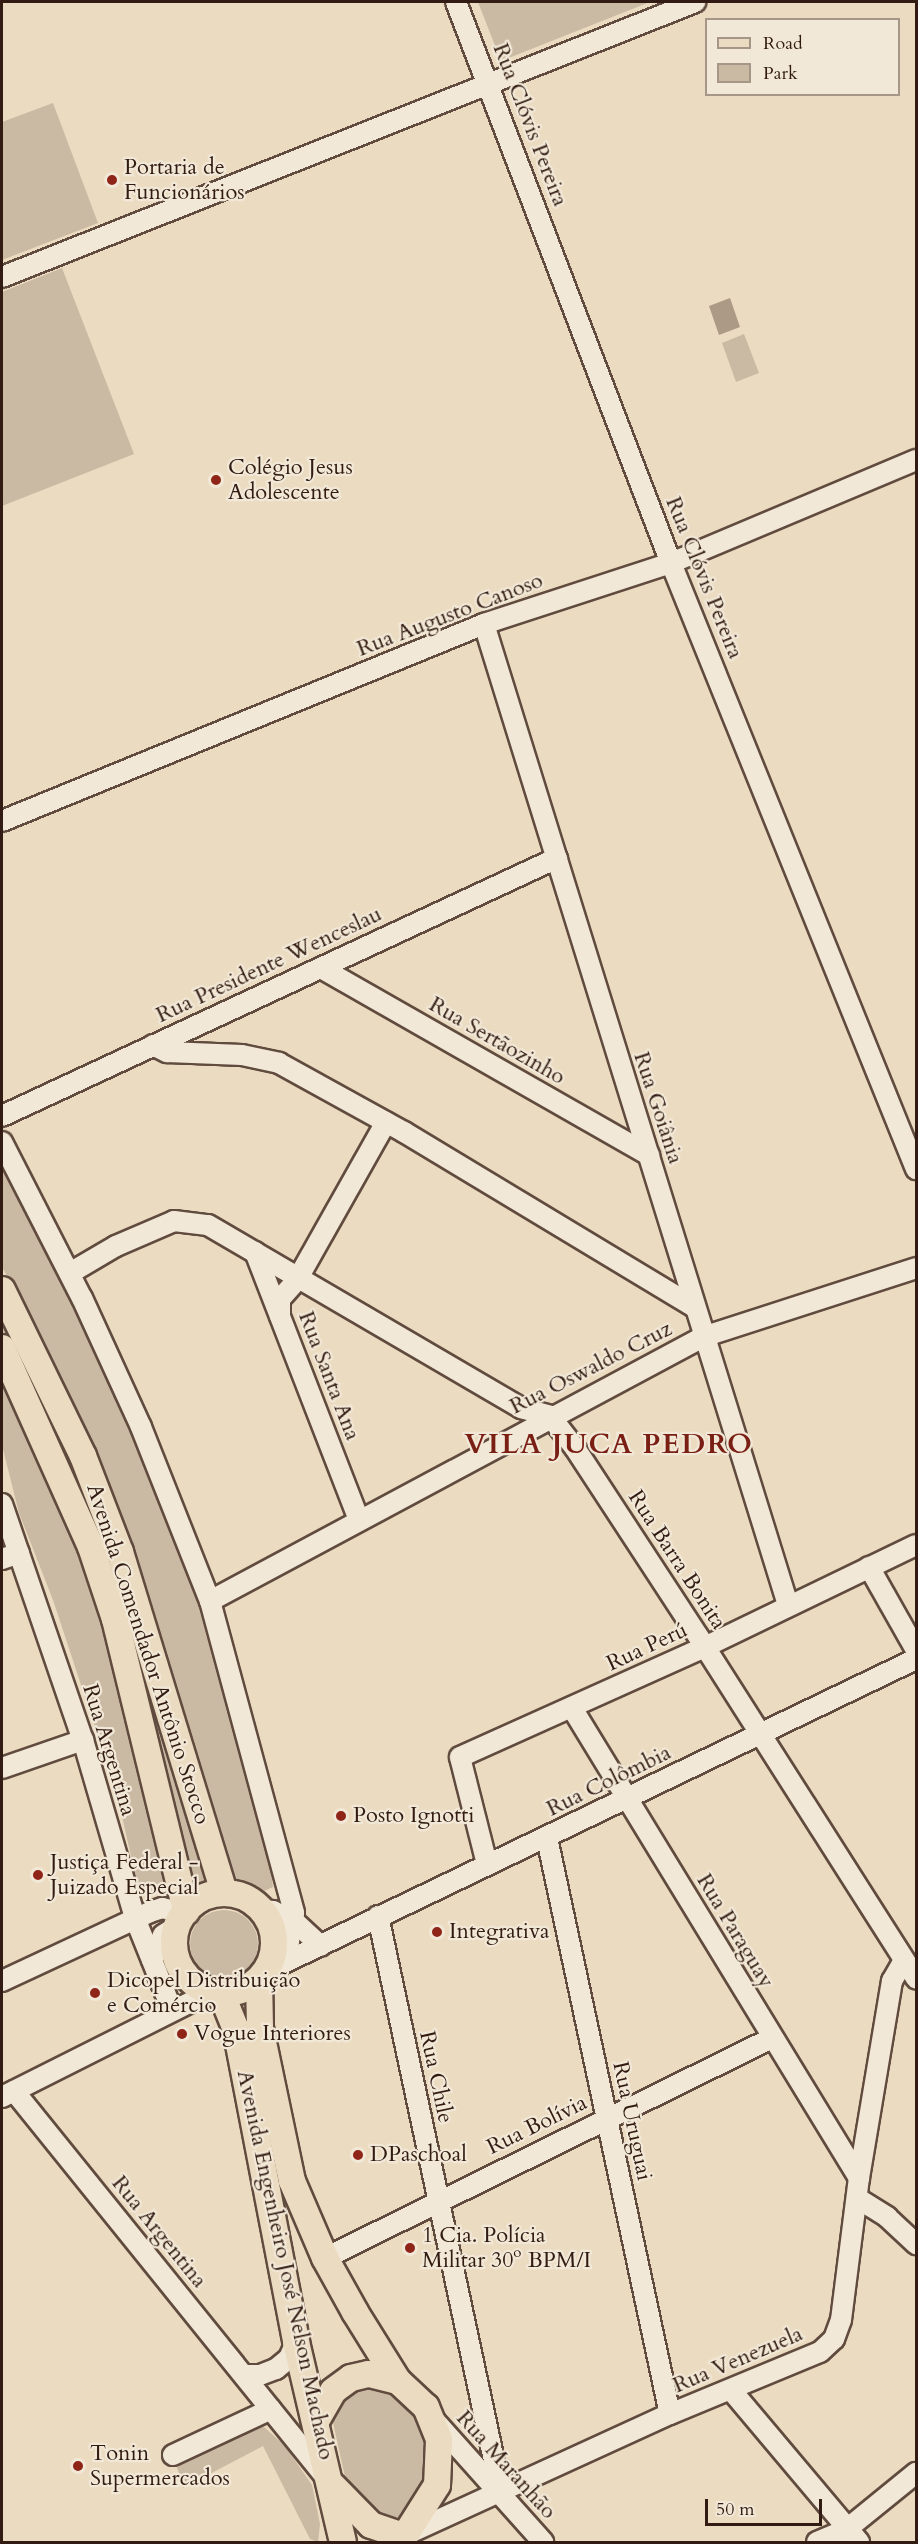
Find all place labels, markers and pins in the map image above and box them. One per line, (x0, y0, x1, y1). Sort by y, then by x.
place label: Portaria de Funcionários (124, 154, 245, 206)
marker: Portaria de Funcionários (105, 173, 119, 187)
place label: Colégio Jesus Adolescente (228, 454, 353, 506)
marker: Colégio Jesus Adolescente (209, 473, 223, 487)
place label: Posto Ignotti (353, 1803, 474, 1829)
marker: Posto Ignotti (334, 1809, 348, 1823)
place label: Justiça Federal - Juizado Especial (50, 1849, 199, 1900)
marker: Justiça Federal - Juizado Especial (31, 1868, 45, 1882)
place label: Integrativa (449, 1919, 550, 1945)
marker: Integrativa (430, 1925, 444, 1939)
place label: Dicopel Distribuição e Comércio (107, 1967, 300, 2018)
marker: Dicopel Distribuição e Comércio (88, 1986, 102, 2000)
place label: Vogue Interiores (194, 2021, 351, 2047)
marker: Vogue Interiores (175, 2027, 189, 2041)
place label: DPaschoal (370, 2142, 467, 2168)
marker: DPaschoal (351, 2148, 365, 2162)
place label: 1 Cia. Polícia Militar 30º BPM/I (422, 2222, 591, 2274)
marker: 1 Cia. Polícia Militar 30º BPM/I (403, 2241, 417, 2255)
place label: Tonin Supermercados (90, 2440, 230, 2492)
marker: Tonin Supermercados (71, 2459, 85, 2473)

